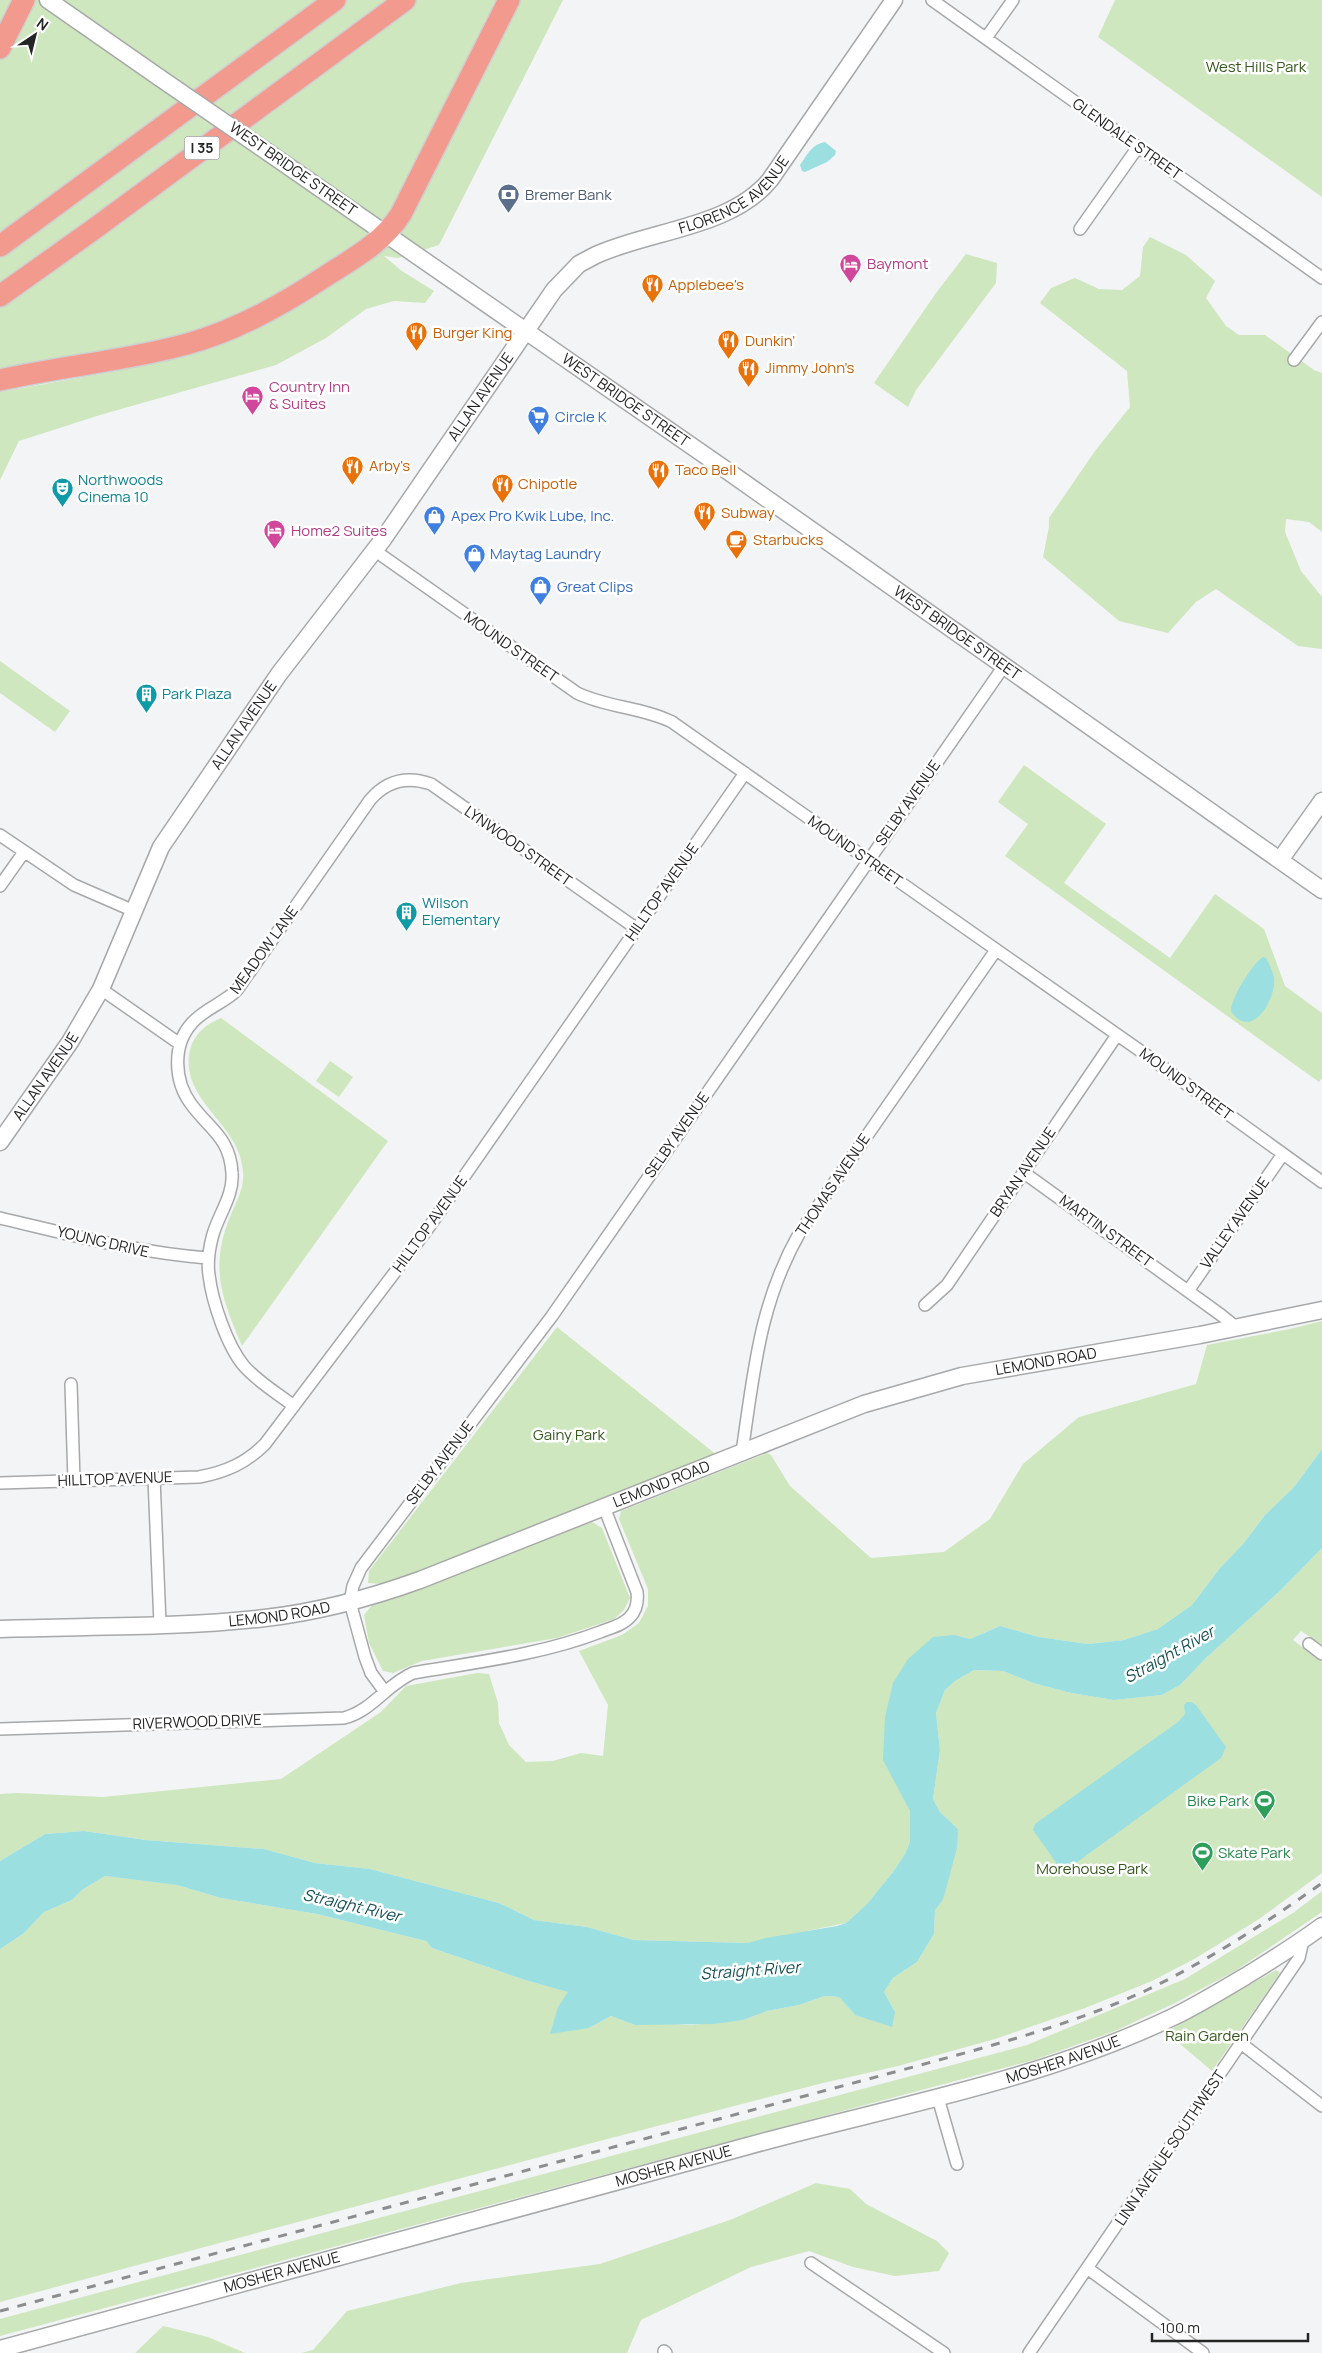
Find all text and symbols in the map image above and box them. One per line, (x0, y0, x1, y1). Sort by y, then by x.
north arrow (10, 10, 60, 60)
text: N (33, 13, 52, 35)
park label: West Hills Park (1206, 56, 1307, 77)
street label: GLENDALE STREET (1068, 93, 1186, 184)
street label: WEST BRIDGE STREET (225, 117, 361, 221)
road number: I 35 (184, 136, 220, 160)
street label: FLORENCE AVENUE (676, 151, 794, 239)
bank icon: Bremer Bank (497, 183, 521, 214)
place label: Bremer Bank (525, 184, 612, 205)
hotel icon: Baymont (839, 252, 863, 283)
place label: Baymont (867, 253, 928, 274)
restaurant icon: Applebee's (640, 273, 664, 304)
place label: Applebee's (668, 274, 744, 295)
restaurant icon: Burger King (405, 321, 429, 352)
place label: Burger King (433, 322, 512, 343)
restaurant icon: Dunkin' (717, 329, 741, 360)
place label: Dunkin' (745, 330, 795, 351)
street label: ALLAN AVENUE (443, 348, 518, 445)
street label: WEST BRIDGE STREET (558, 348, 694, 452)
restaurant icon: Jimmy John's (737, 356, 761, 387)
place label: Jimmy John's (765, 357, 855, 378)
place label: Country Inn & Suites (269, 376, 350, 414)
hotel icon: Country Inn & Suites (241, 384, 265, 415)
supermarket icon: Circle K (527, 405, 551, 436)
place label: Circle K (555, 406, 607, 427)
restaurant icon: Arby's (341, 454, 365, 485)
place label: Arby's (369, 455, 410, 476)
restaurant icon: Taco Bell (647, 458, 671, 489)
place label: Taco Bell (675, 459, 736, 480)
place label: Northwoods Cinema 10 (78, 469, 163, 507)
restaurant icon: Chipotle (490, 472, 514, 503)
place label: Chipotle (518, 473, 577, 494)
theatre icon: Northwoods Cinema 10 (50, 477, 74, 508)
restaurant icon: Subway (693, 501, 717, 532)
place label: Subway (721, 502, 775, 523)
shop icon: Apex Pro Kwik Lube, Inc. (423, 504, 447, 535)
place label: Apex Pro Kwik Lube, Inc. (451, 505, 614, 526)
hotel icon: Home2 Suites (263, 519, 287, 550)
place label: Home2 Suites (291, 520, 387, 541)
cafe icon: Starbucks (725, 528, 749, 559)
place label: Starbucks (753, 529, 823, 550)
shop icon: Maytag Laundry (462, 542, 486, 573)
place label: Maytag Laundry (490, 543, 601, 564)
shop icon: Great Clips (529, 575, 553, 606)
place label: Great Clips (557, 576, 633, 597)
street label: WEST BRIDGE STREET (890, 580, 1025, 685)
street label: MOUND STREET (460, 606, 563, 687)
street label: ALLAN AVENUE (206, 676, 281, 773)
building icon: Park Plaza (134, 682, 158, 713)
place label: Park Plaza (162, 683, 232, 704)
street label: SELBY AVENUE (870, 756, 945, 850)
street label: LYNWOOD STREET (460, 801, 576, 891)
street label: MOUND STREET (804, 810, 907, 891)
street label: HILLTOP AVENUE (620, 839, 703, 945)
place label: Wilson Elementary (422, 892, 500, 930)
building icon: Wilson Elementary (394, 900, 418, 931)
street label: MEADOW LANE (224, 901, 303, 998)
street label: ALLAN AVENUE (7, 1028, 83, 1124)
street label: MOUND STREET (1135, 1042, 1237, 1125)
street label: SELBY AVENUE (639, 1088, 714, 1182)
street label: BRYAN AVENUE (985, 1123, 1060, 1221)
street label: THOMAS AVENUE (790, 1129, 875, 1240)
street label: HILLTOP AVENUE (387, 1171, 472, 1276)
street label: VALLEY AVENUE (1195, 1173, 1274, 1273)
street label: MARTIN STREET (1055, 1189, 1157, 1272)
street label: YOUNG DRIVE (55, 1221, 151, 1262)
street label: LEMOND ROAD (994, 1342, 1098, 1380)
street label: SELBY AVENUE (401, 1416, 478, 1509)
park label: Gainy Park (533, 1424, 605, 1445)
street label: LEMOND ROAD (610, 1455, 713, 1512)
street label: HILLTOP AVENUE (57, 1466, 173, 1491)
street label: LEMOND ROAD (228, 1596, 332, 1631)
water label: Straight River (1120, 1619, 1220, 1688)
street label: RIVERWOOD DRIVE (132, 1709, 262, 1734)
sports icon: Bike Park (1253, 1789, 1277, 1820)
place label: Bike Park (1187, 1790, 1250, 1811)
sports icon: Skate Park (1190, 1841, 1214, 1872)
place label: Skate Park (1218, 1842, 1291, 1863)
park label: Morehouse Park (1036, 1858, 1148, 1879)
water label: Straight River (301, 1883, 405, 1927)
water label: Straight River (700, 1955, 803, 1984)
park label: Rain Garden (1165, 2025, 1249, 2046)
street label: MOSHER AVENUE (1003, 2030, 1123, 2088)
street label: LINN AVENUE SOUTHWEST (1110, 2066, 1230, 2230)
street label: MOSHER AVENUE (613, 2140, 734, 2192)
street label: MOSHER AVENUE (221, 2246, 342, 2298)
scale bar (1152, 2310, 1308, 2342)
text: 100 m (1160, 2317, 1200, 2338)

